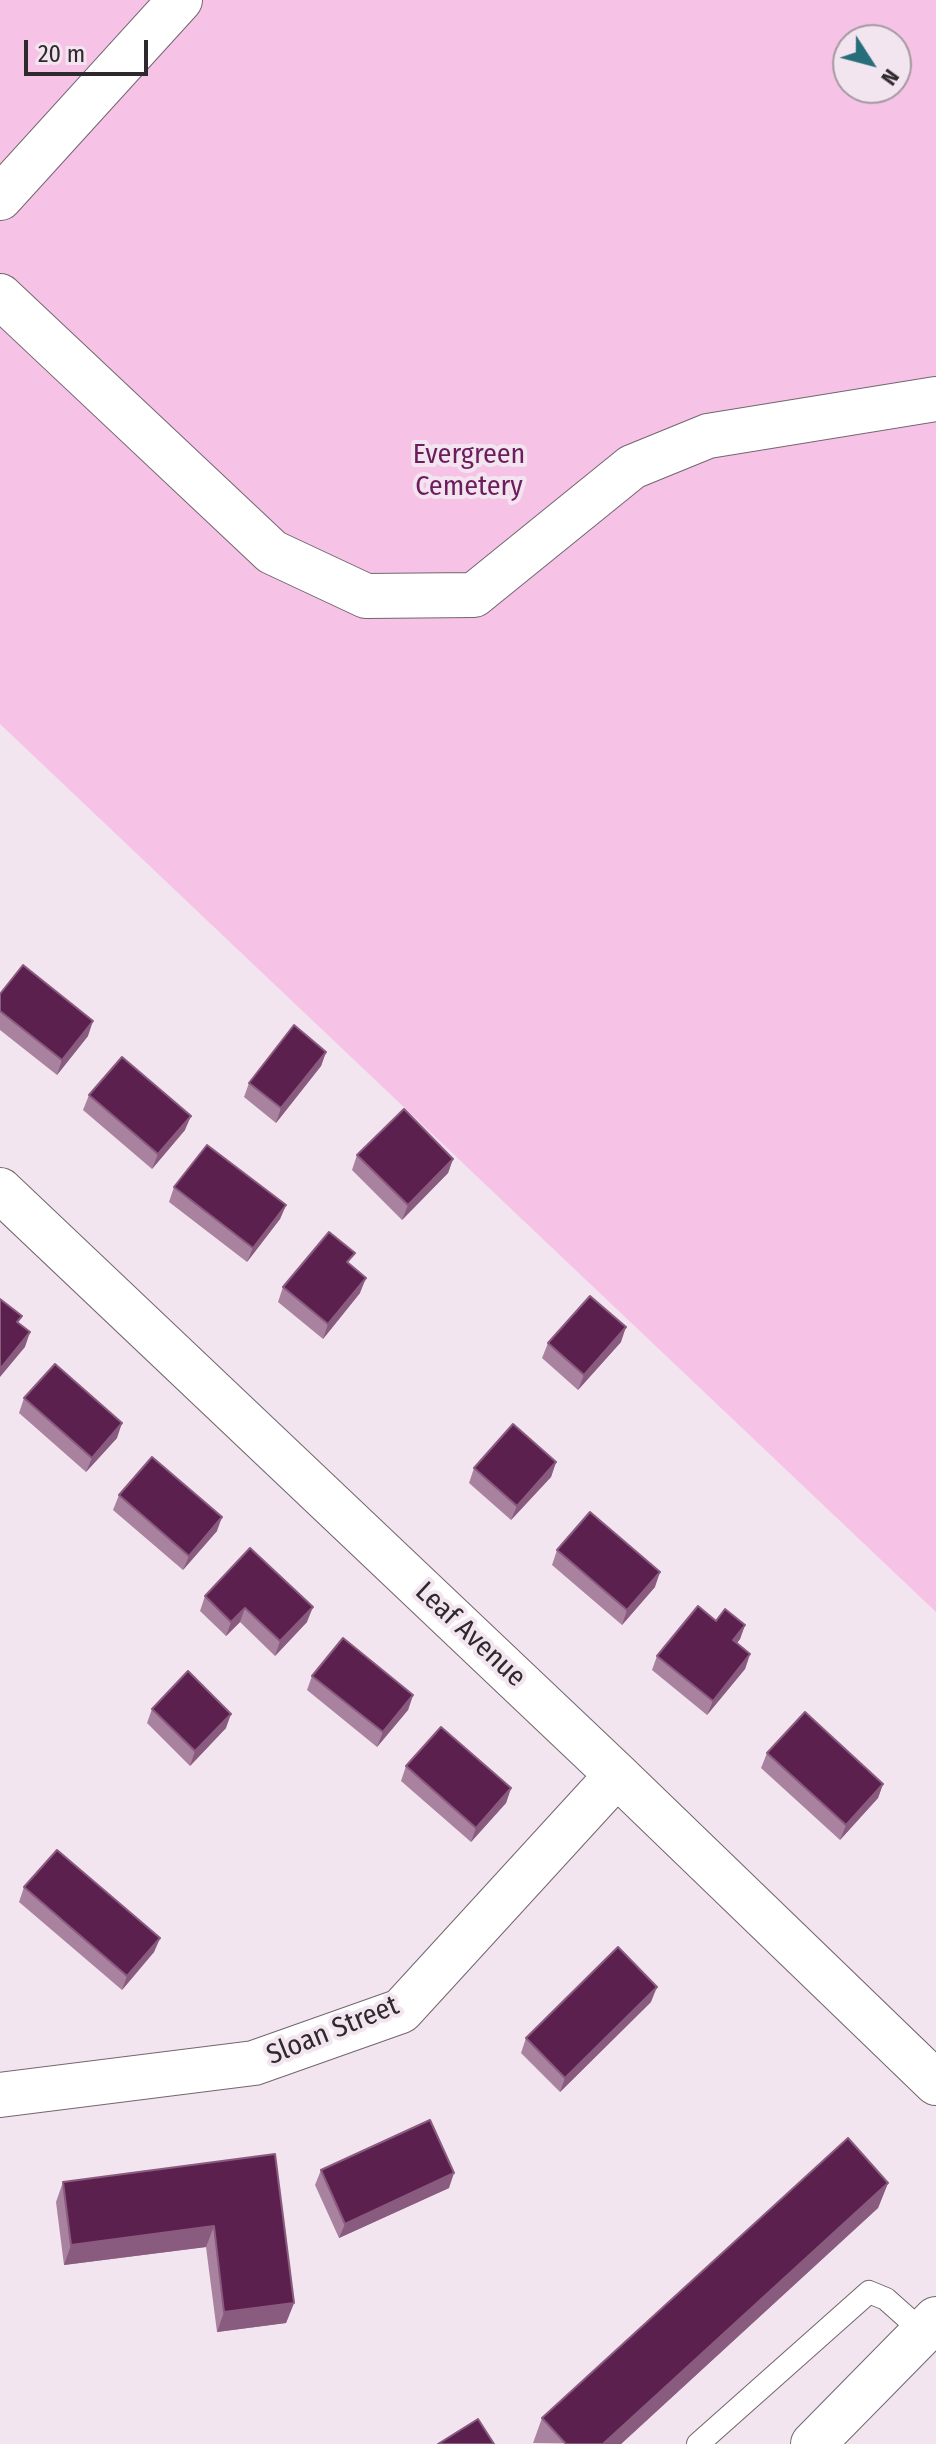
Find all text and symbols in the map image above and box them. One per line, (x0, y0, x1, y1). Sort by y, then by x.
scale bar (28, 24, 152, 74)
north arrow (832, 24, 912, 104)
text: 20 m (38, 40, 85, 68)
text: N (875, 64, 905, 90)
park label: Evergreen Cemetery (413, 438, 525, 504)
street label: Leaf Avenue (408, 1576, 532, 1694)
street label: Sloan Street (262, 1989, 404, 2073)

